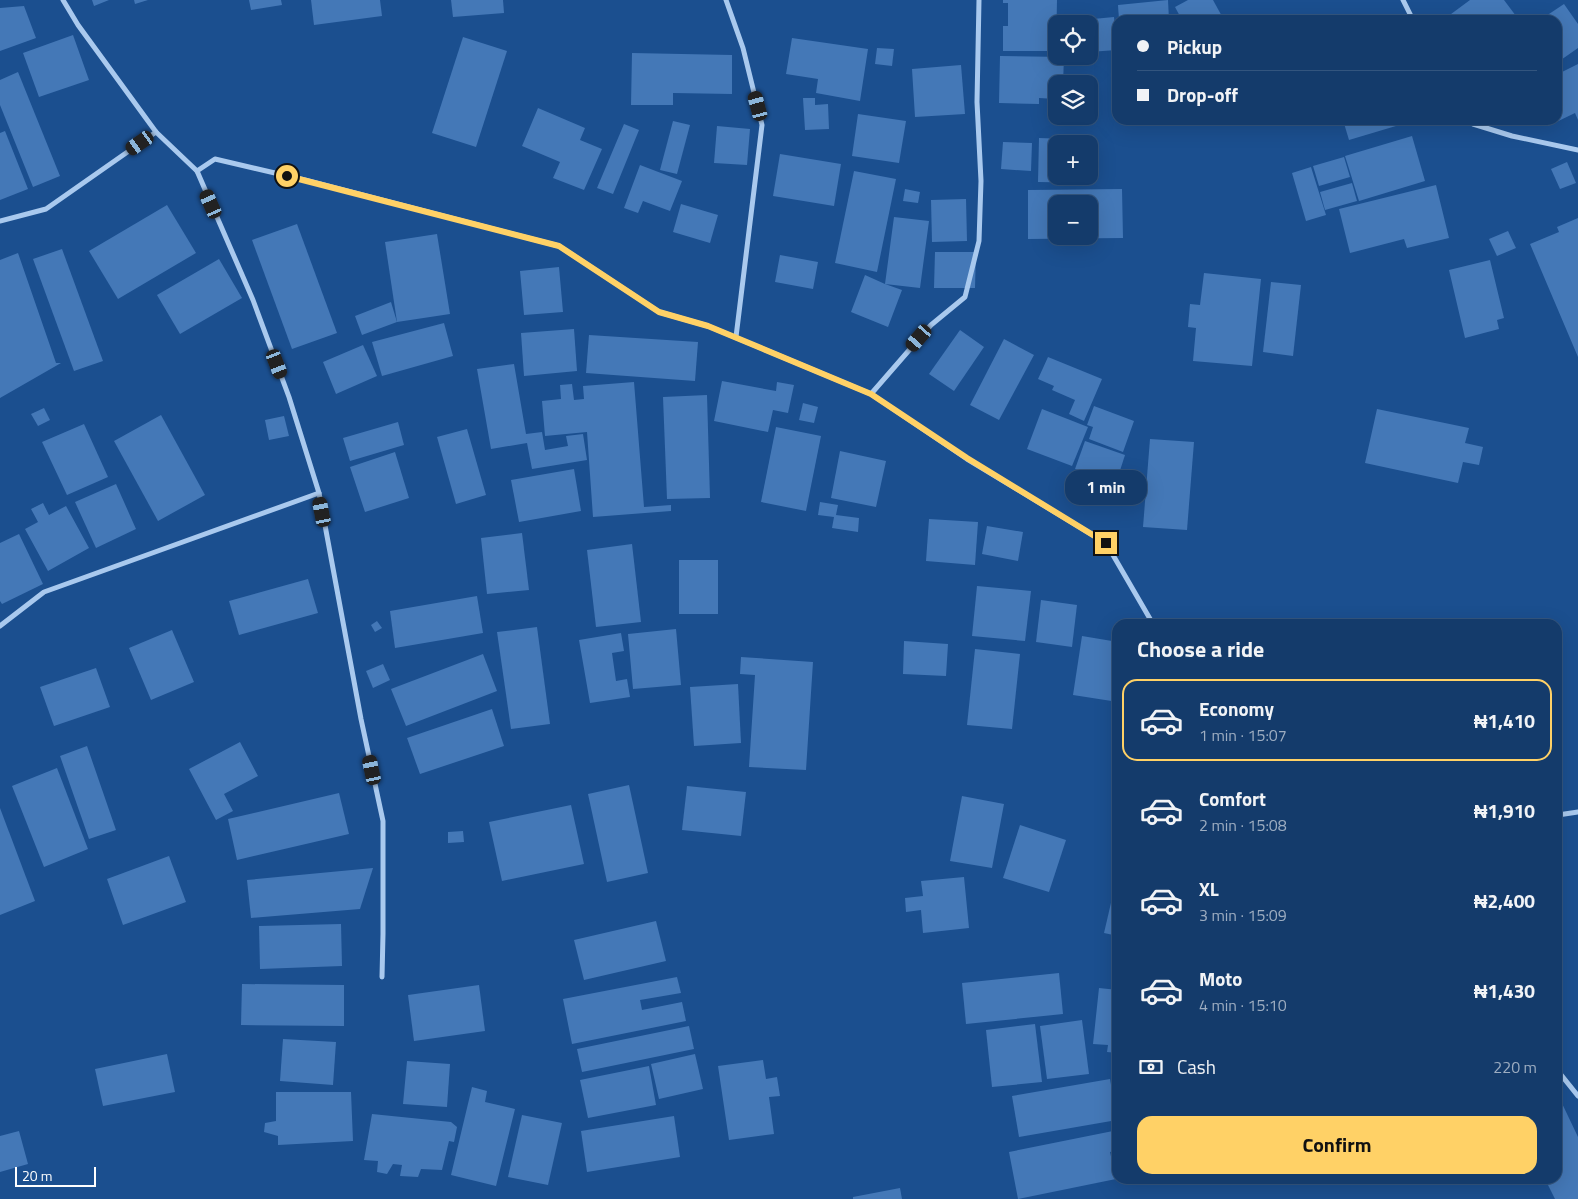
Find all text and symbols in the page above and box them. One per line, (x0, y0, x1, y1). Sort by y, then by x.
map controls (1048, 15, 1098, 245)
button: locate (1048, 15, 1098, 65)
text: Pickup (1167, 32, 1222, 61)
button: layers (1048, 75, 1098, 125)
text: Drop-off (1167, 80, 1238, 109)
car (746, 90, 769, 122)
car (123, 128, 156, 158)
button: + (1048, 135, 1098, 185)
route start (276, 165, 298, 187)
car (198, 187, 223, 221)
button: − (1048, 195, 1098, 245)
car (903, 322, 934, 354)
car (264, 347, 289, 381)
callout: 1 min (1065, 470, 1147, 506)
text: 1 min (1087, 475, 1125, 499)
car (311, 496, 332, 528)
route end (1095, 532, 1117, 554)
text: Choose a ride (1137, 632, 1264, 666)
text: Economy (1199, 694, 1274, 723)
icon: car (1139, 698, 1184, 743)
text: ₦1,410 (1474, 706, 1535, 735)
text: 1 min · 15:07 (1199, 723, 1287, 747)
car (361, 754, 382, 786)
text: Comfort (1199, 784, 1266, 813)
icon: car (1139, 788, 1184, 833)
text: ₦1,910 (1474, 796, 1535, 825)
text: 2 min · 15:08 (1199, 813, 1287, 837)
text: XL (1199, 874, 1219, 903)
icon: car (1139, 878, 1184, 923)
text: ₦2,400 (1474, 886, 1535, 915)
text: 3 min · 15:09 (1199, 903, 1287, 927)
text: Moto (1199, 964, 1242, 993)
icon: car (1139, 968, 1184, 1013)
text: ₦1,430 (1474, 976, 1535, 1005)
text: 4 min · 15:10 (1199, 993, 1287, 1017)
text: Cash (1177, 1052, 1216, 1081)
icon: cash (1137, 1053, 1165, 1081)
text: 220 m (1493, 1055, 1537, 1079)
button: Confirm (1137, 1116, 1537, 1174)
scale bar (15, 1164, 96, 1187)
text: 20 m (22, 1165, 52, 1186)

